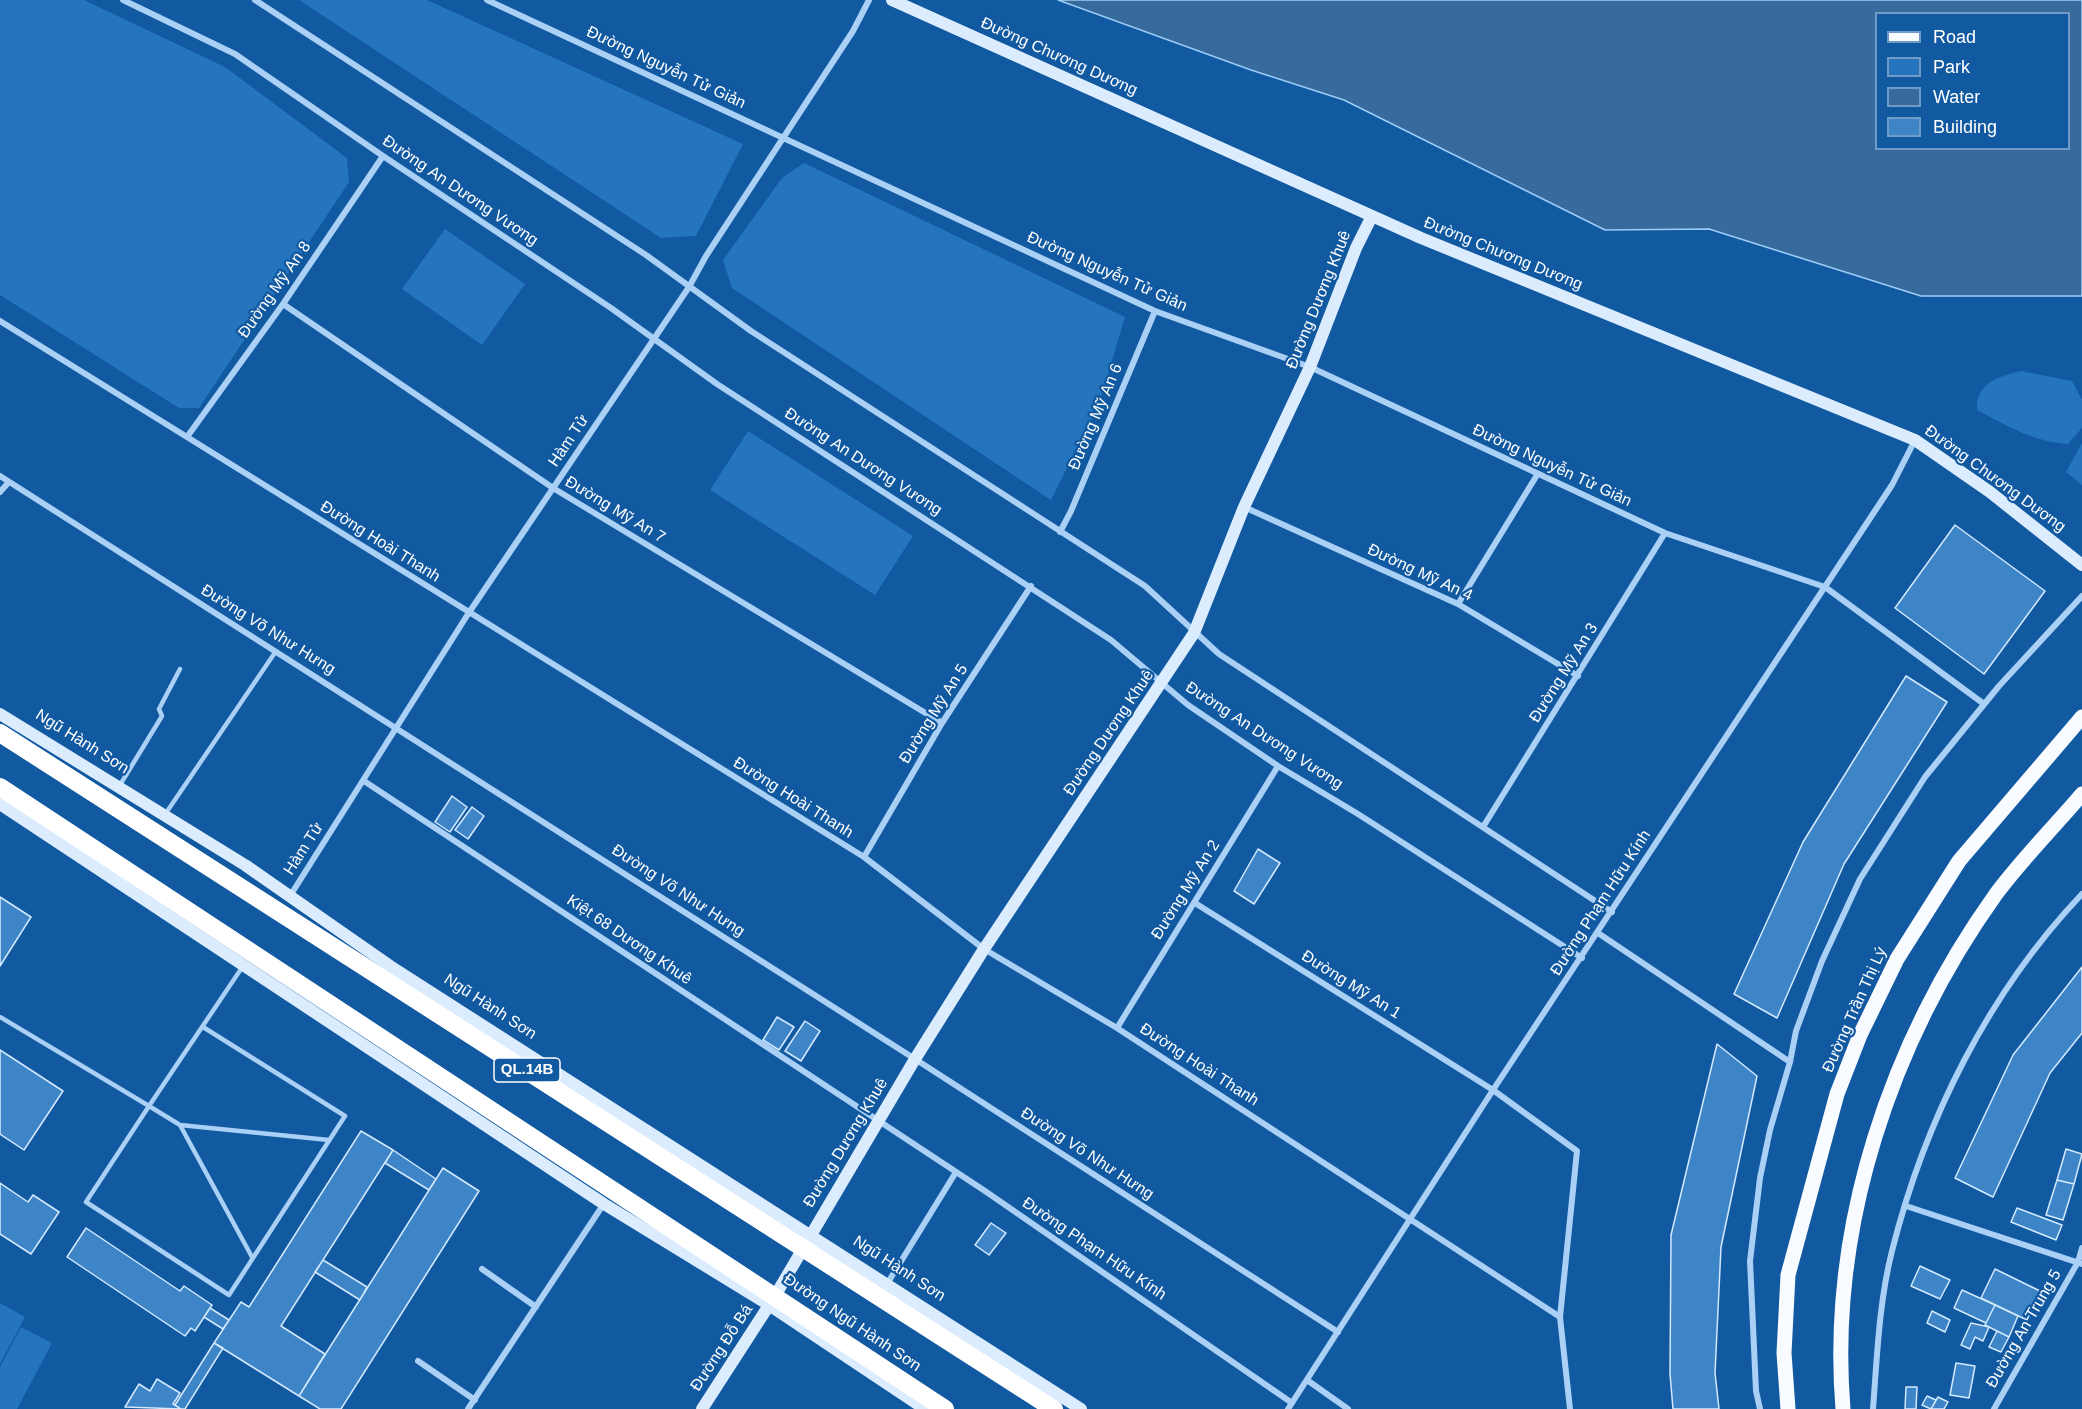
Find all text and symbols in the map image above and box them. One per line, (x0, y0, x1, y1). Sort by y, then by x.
legend (1875, 12, 2070, 150)
street label: Đường Chương Dương (978, 14, 1140, 100)
street label: Đường Nguyễn Tử Giản (583, 23, 749, 113)
text: Road (1933, 27, 1976, 47)
text: Park (1933, 57, 1970, 77)
text: Water (1933, 87, 1980, 107)
text: Building (1933, 117, 1997, 137)
street label: Đường An Dương Vương (378, 132, 542, 250)
street label: Đường Chương Dương (1421, 213, 1585, 295)
street label: Đường Nguyễn Tử Giản (1024, 228, 1190, 316)
street label: Đường Dương Khuê (1282, 228, 1356, 372)
street label: Đường Mỹ An 8 (235, 238, 315, 342)
street label: Đường Mỹ An 6 (1065, 361, 1127, 473)
street label: Đường An Dương Vương (781, 404, 945, 520)
street label: Hàm Tử (545, 411, 593, 471)
street label: Đường Nguyễn Tử Giản (1469, 421, 1635, 511)
street label: Đường Chương Dương (1921, 421, 2069, 537)
street label: Đường Mỹ An 7 (561, 472, 669, 548)
street label: Đường Hoài Thanh (317, 497, 443, 587)
street label: Đường Mỹ An 4 (1364, 540, 1476, 606)
street label: Đường Võ Như Hưng (197, 581, 339, 679)
street label: Đường Mỹ An 3 (1526, 620, 1602, 726)
street label: Đường Mỹ An 5 (896, 661, 972, 767)
street label: Đường Dương Khuê (1060, 667, 1158, 799)
street label: Đường An Dương Vương (1182, 678, 1346, 794)
street label: Ngũ Hành Sơn (32, 706, 132, 778)
street label: Đường Hoài Thanh (730, 753, 856, 843)
street label: Hàm Tử (280, 819, 328, 879)
street label: Đường Phạm Hữu Kính (1547, 827, 1655, 979)
street label: Đường Mỹ An 2 (1148, 837, 1224, 943)
street label: Đường Võ Như Hưng (608, 841, 748, 941)
street label: Kiệt 68 Dương Khuê (563, 891, 695, 989)
street label: Đường Trần Thị Lý (1819, 944, 1891, 1076)
street label: Đường Mỹ An 1 (1298, 947, 1404, 1023)
street label: Ngũ Hành Sơn (440, 970, 540, 1044)
street label: Đường Hoài Thanh (1136, 1019, 1262, 1111)
road number: QL.14B (494, 1058, 560, 1082)
street label: Đường Dương Khuê (800, 1075, 892, 1211)
street label: Đường Võ Như Hưng (1017, 1104, 1157, 1204)
street label: Đường Phạm Hữu Kính (1018, 1194, 1170, 1304)
street label: Ngũ Hành Sơn (849, 1232, 949, 1306)
street label: Đường An Trung 5 (1982, 1266, 2066, 1392)
street label: Đường Ngũ Hành Sơn (780, 1270, 924, 1376)
street label: Đường Đỗ Bá (687, 1301, 757, 1395)

